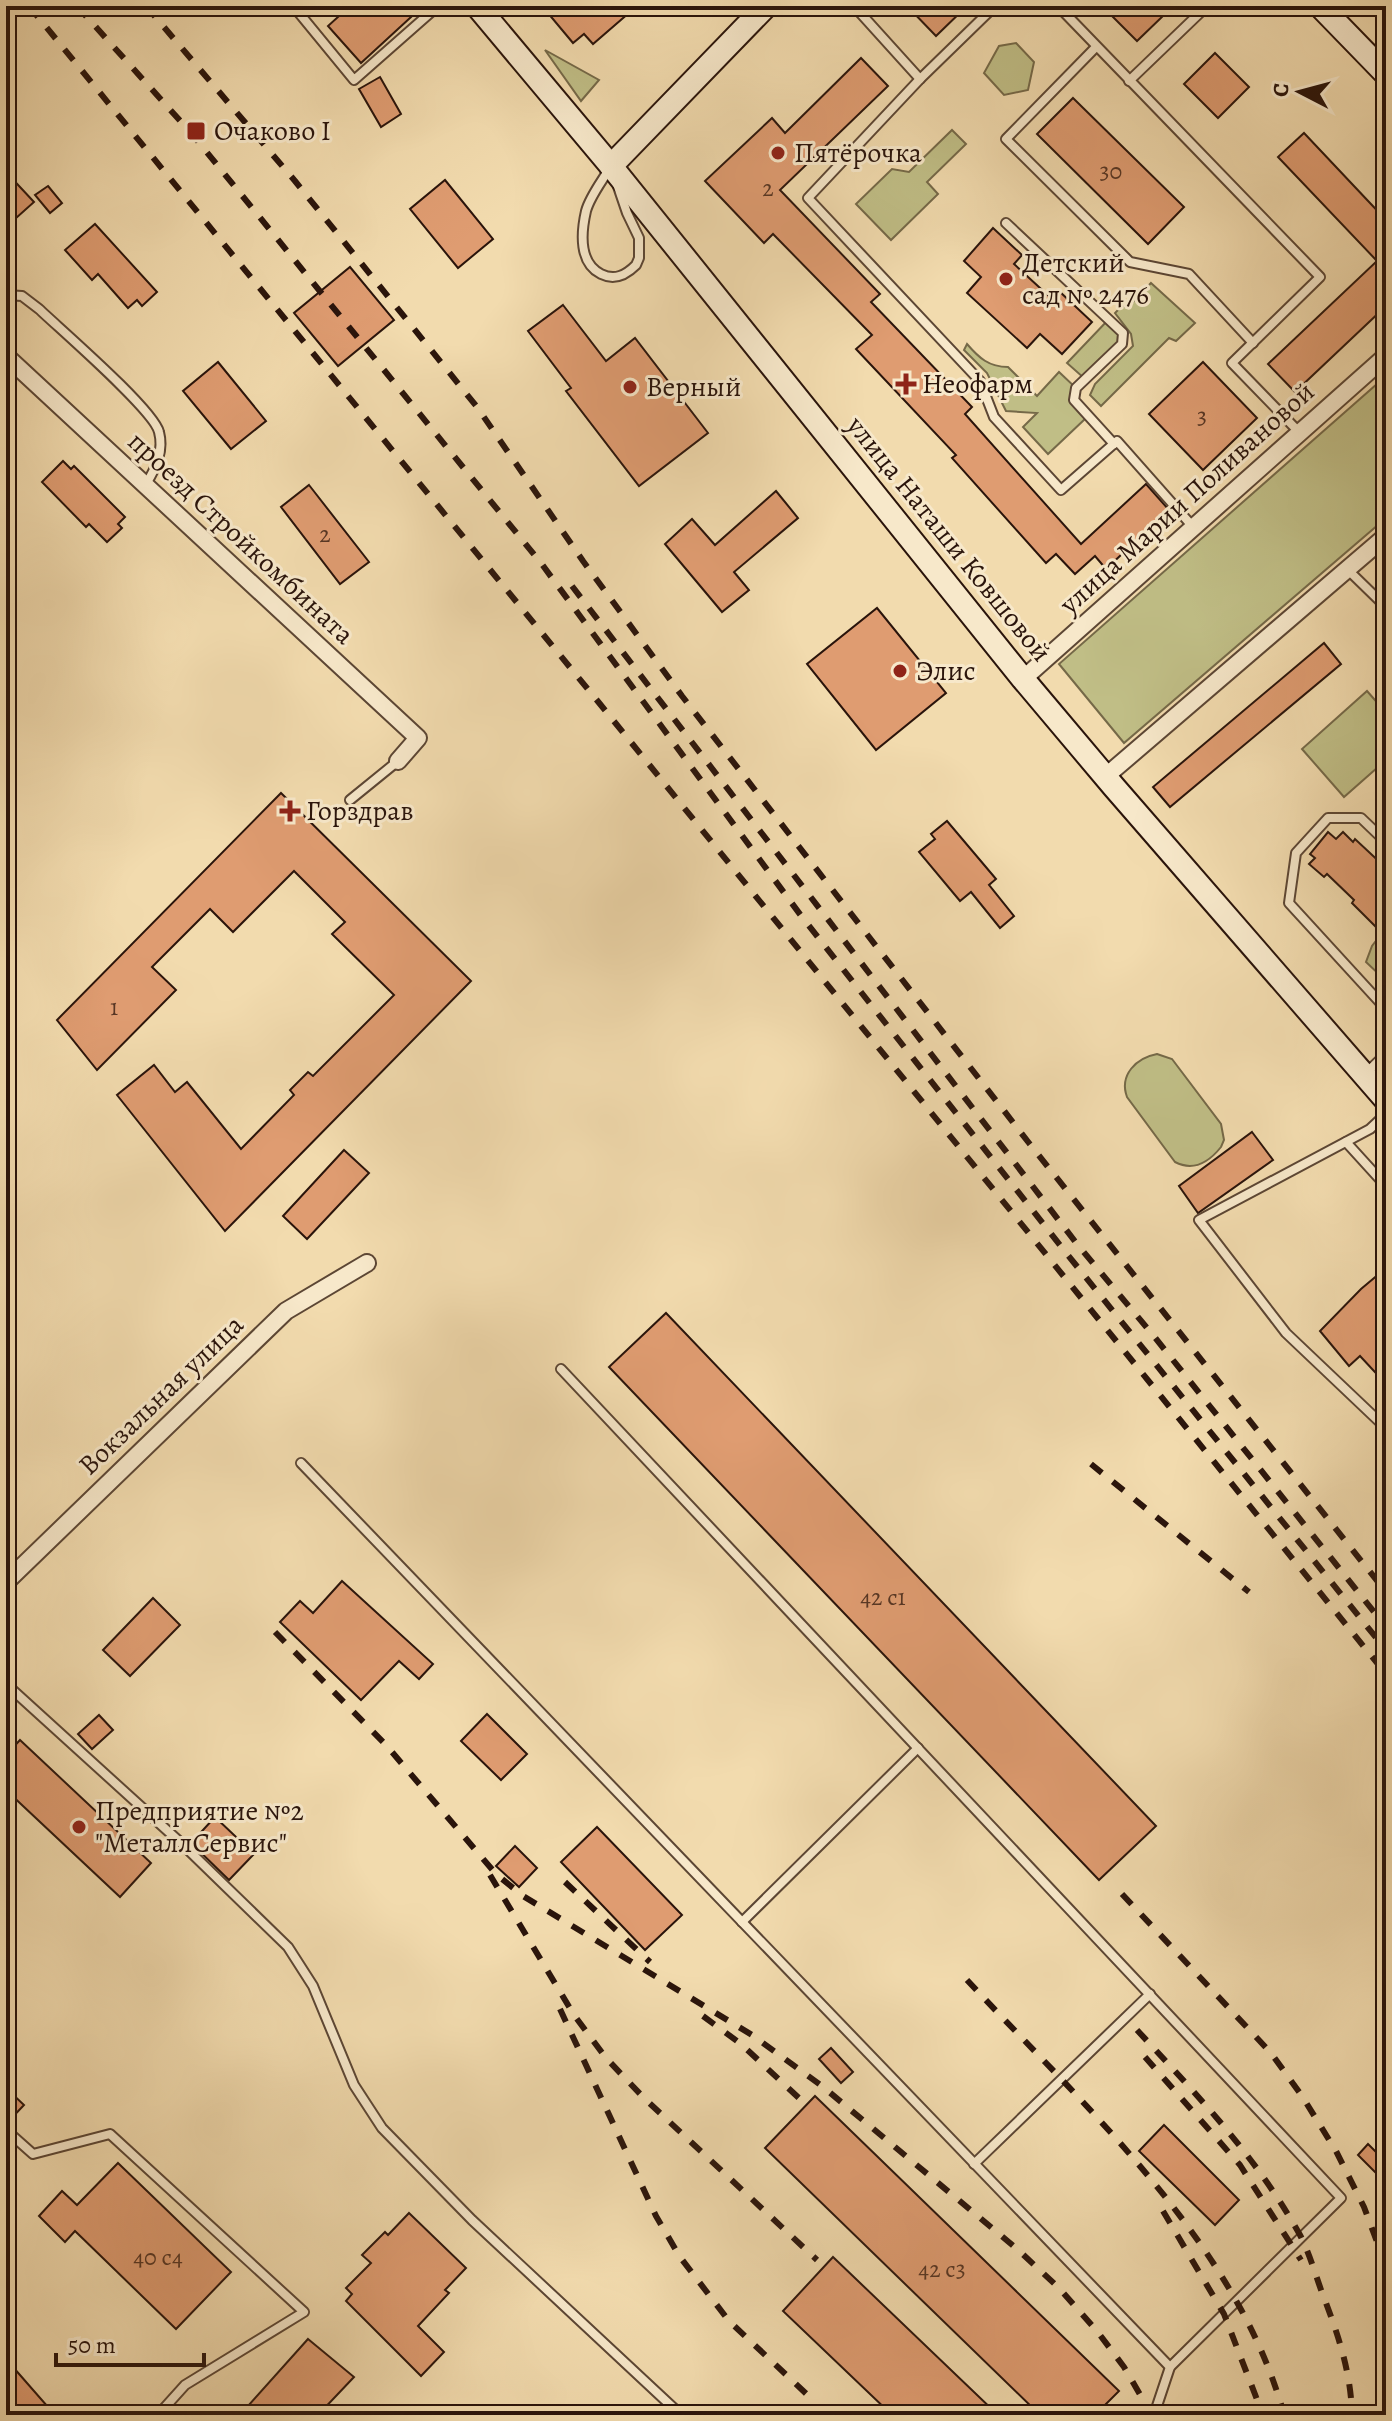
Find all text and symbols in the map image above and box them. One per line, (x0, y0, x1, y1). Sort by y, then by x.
north arrow (1260, 52, 1340, 132)
text: С (1265, 82, 1297, 98)
place label: Очаково I (214, 112, 331, 150)
marker: Очаково I (185, 120, 207, 142)
place label: Пятёрочка (794, 134, 922, 172)
marker: Пятёрочка (769, 144, 787, 162)
house number: 30 (1100, 155, 1122, 187)
house number: 2 (762, 172, 774, 204)
place label: Детский сад № 2476 (1022, 244, 1149, 314)
marker: Детский сад № 2476 (997, 270, 1015, 288)
place label: Неофарм (922, 365, 1033, 403)
place label: Верный (646, 368, 741, 406)
street label: улица Марии Поливановой (1051, 373, 1323, 623)
marker: Неофарм (897, 375, 915, 393)
marker: Верный (621, 378, 639, 396)
house number: 3 (1197, 400, 1207, 432)
street label: улица Наташи Ковшовой (837, 407, 1060, 670)
street label: проезд Стройкомбината (120, 423, 363, 653)
house number: 2 (319, 518, 331, 550)
place label: Элис (916, 652, 976, 690)
marker: Элис (891, 662, 909, 680)
place label: Горздрав (306, 792, 413, 830)
marker: Горздрав (281, 802, 299, 820)
house number: 1 (110, 991, 118, 1023)
street label: Вокзальная улица (70, 1306, 252, 1484)
house number: 42 с1 (860, 1581, 906, 1613)
place label: Предприятие №2 "МеталлСервис" (95, 1792, 304, 1862)
marker: Предприятие №2 "МеталлСервис" (70, 1818, 88, 1836)
house number: 40 с4 (133, 2241, 183, 2273)
house number: 42 с3 (918, 2253, 966, 2285)
scale bar (56, 2317, 204, 2367)
text: 50 m (68, 2329, 116, 2361)

